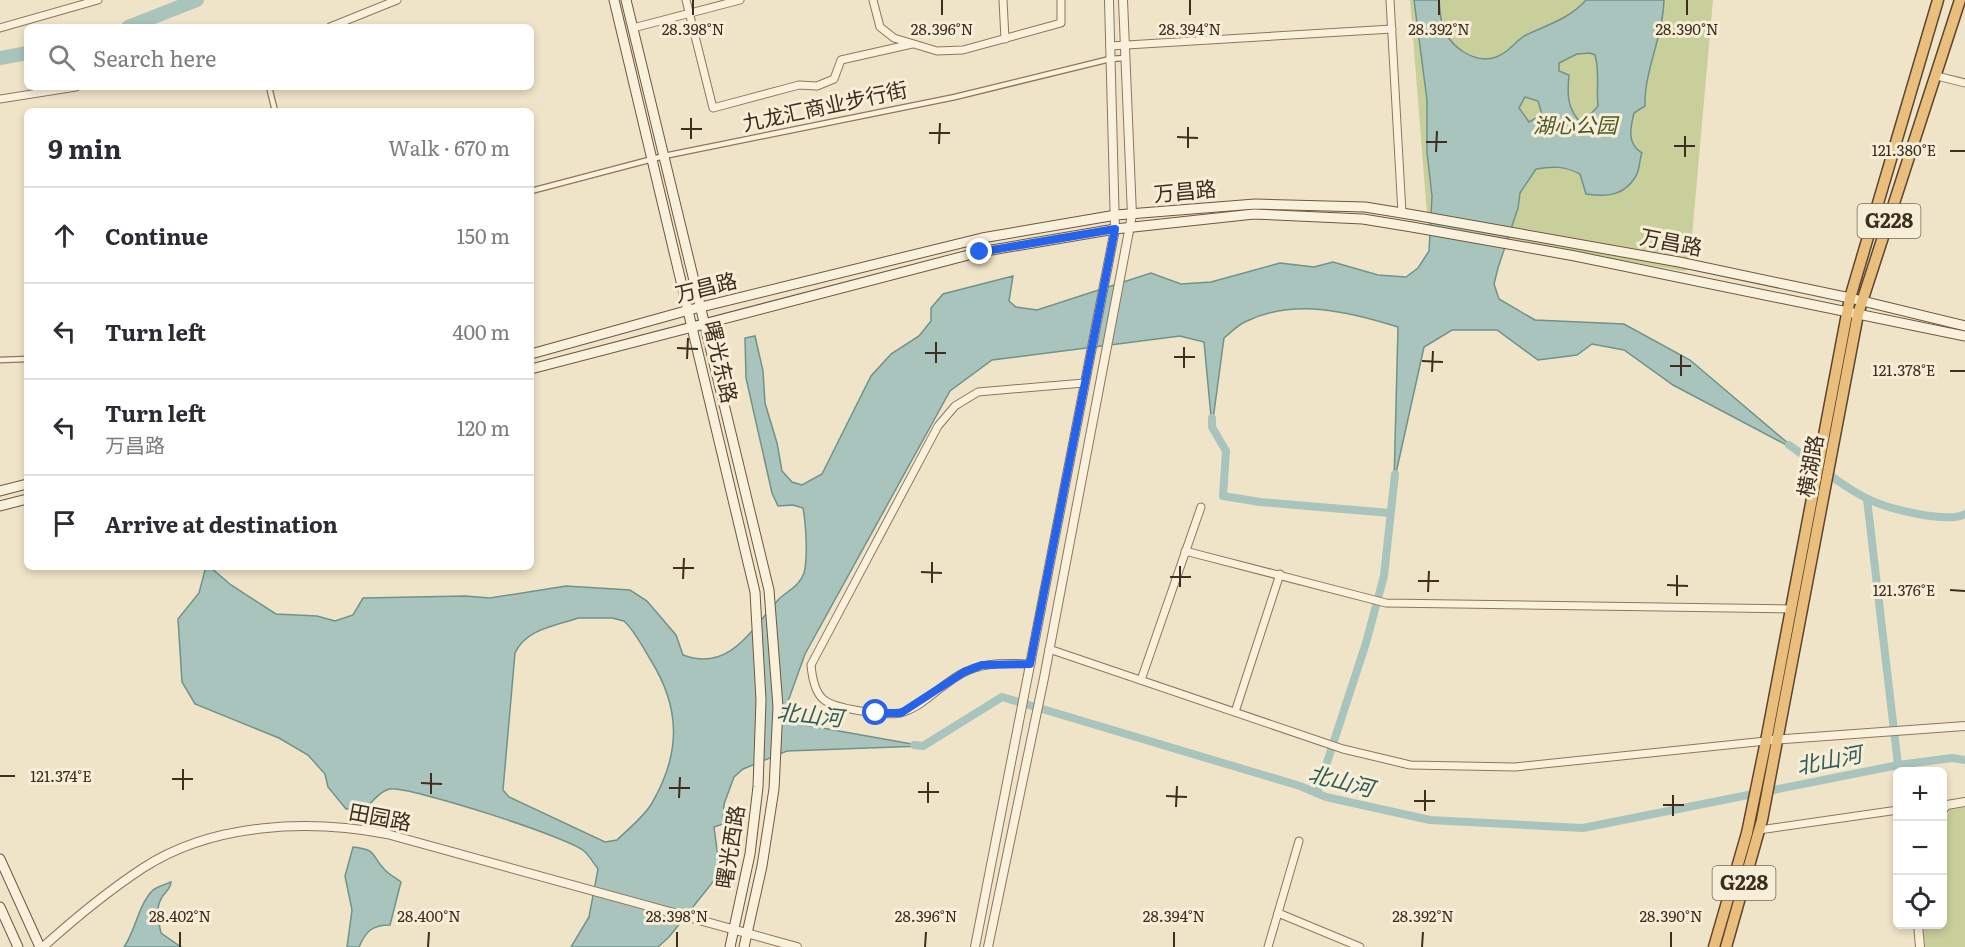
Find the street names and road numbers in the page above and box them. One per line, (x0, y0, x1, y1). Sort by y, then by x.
street label: 九龙汇商业步行街 (739, 72, 910, 137)
street label: 万昌路 (1152, 171, 1218, 208)
road number: G228 (1858, 204, 1920, 238)
street label: 万昌路 (1638, 219, 1705, 262)
street label: 万昌路 (671, 263, 740, 308)
street label: 曙光东路 (698, 317, 747, 406)
street label: 横湖路 (1788, 432, 1829, 499)
street label: 田园路 (347, 794, 414, 837)
street label: 曙光西路 (707, 803, 750, 891)
road number: G228 (1712, 866, 1776, 900)

